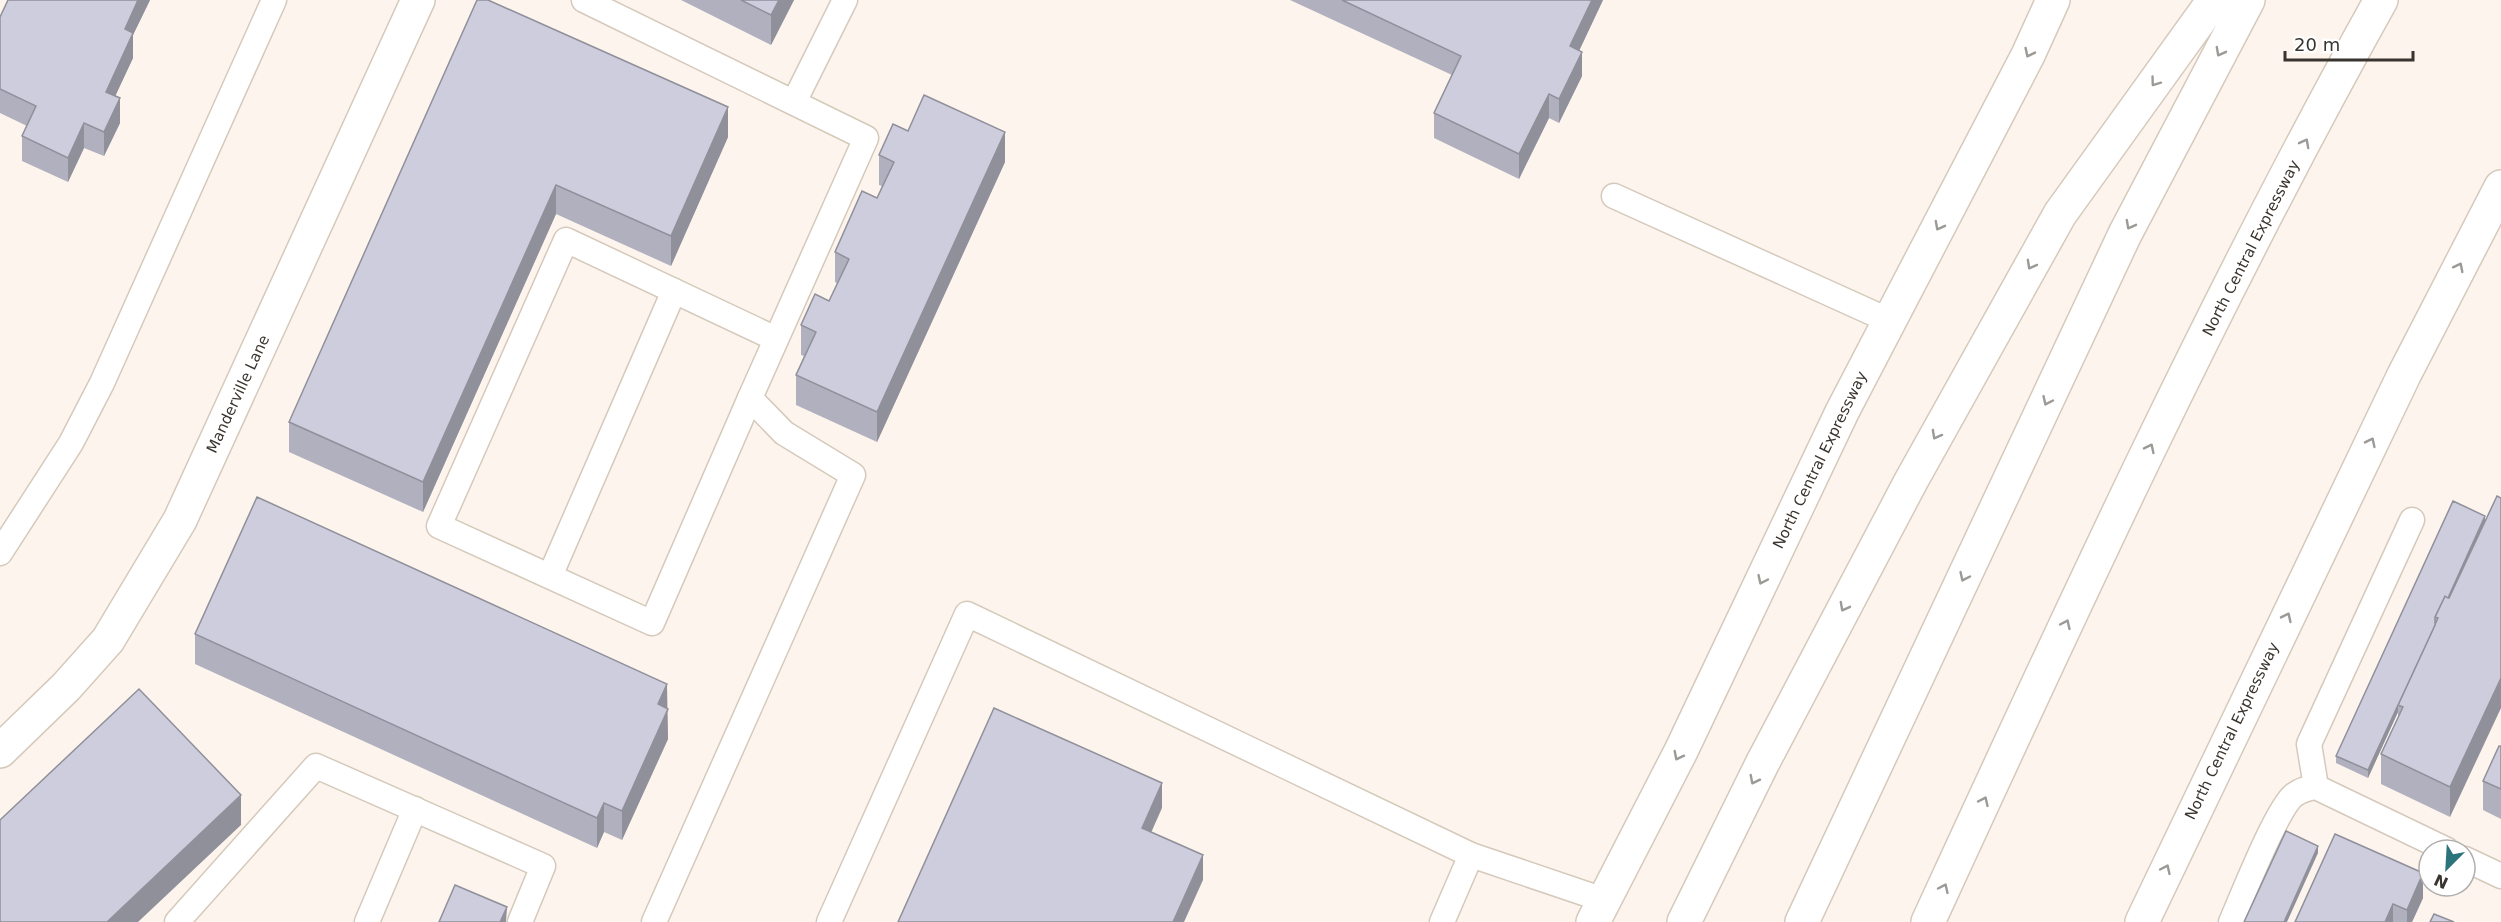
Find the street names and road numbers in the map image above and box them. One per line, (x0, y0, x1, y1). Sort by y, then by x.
street label: North Central Expressway (2199, 157, 2303, 339)
street label: Manderville Lane (203, 332, 273, 456)
street label: North Central Expressway (1769, 368, 1871, 552)
street label: North Central Expressway (2181, 639, 2283, 823)

